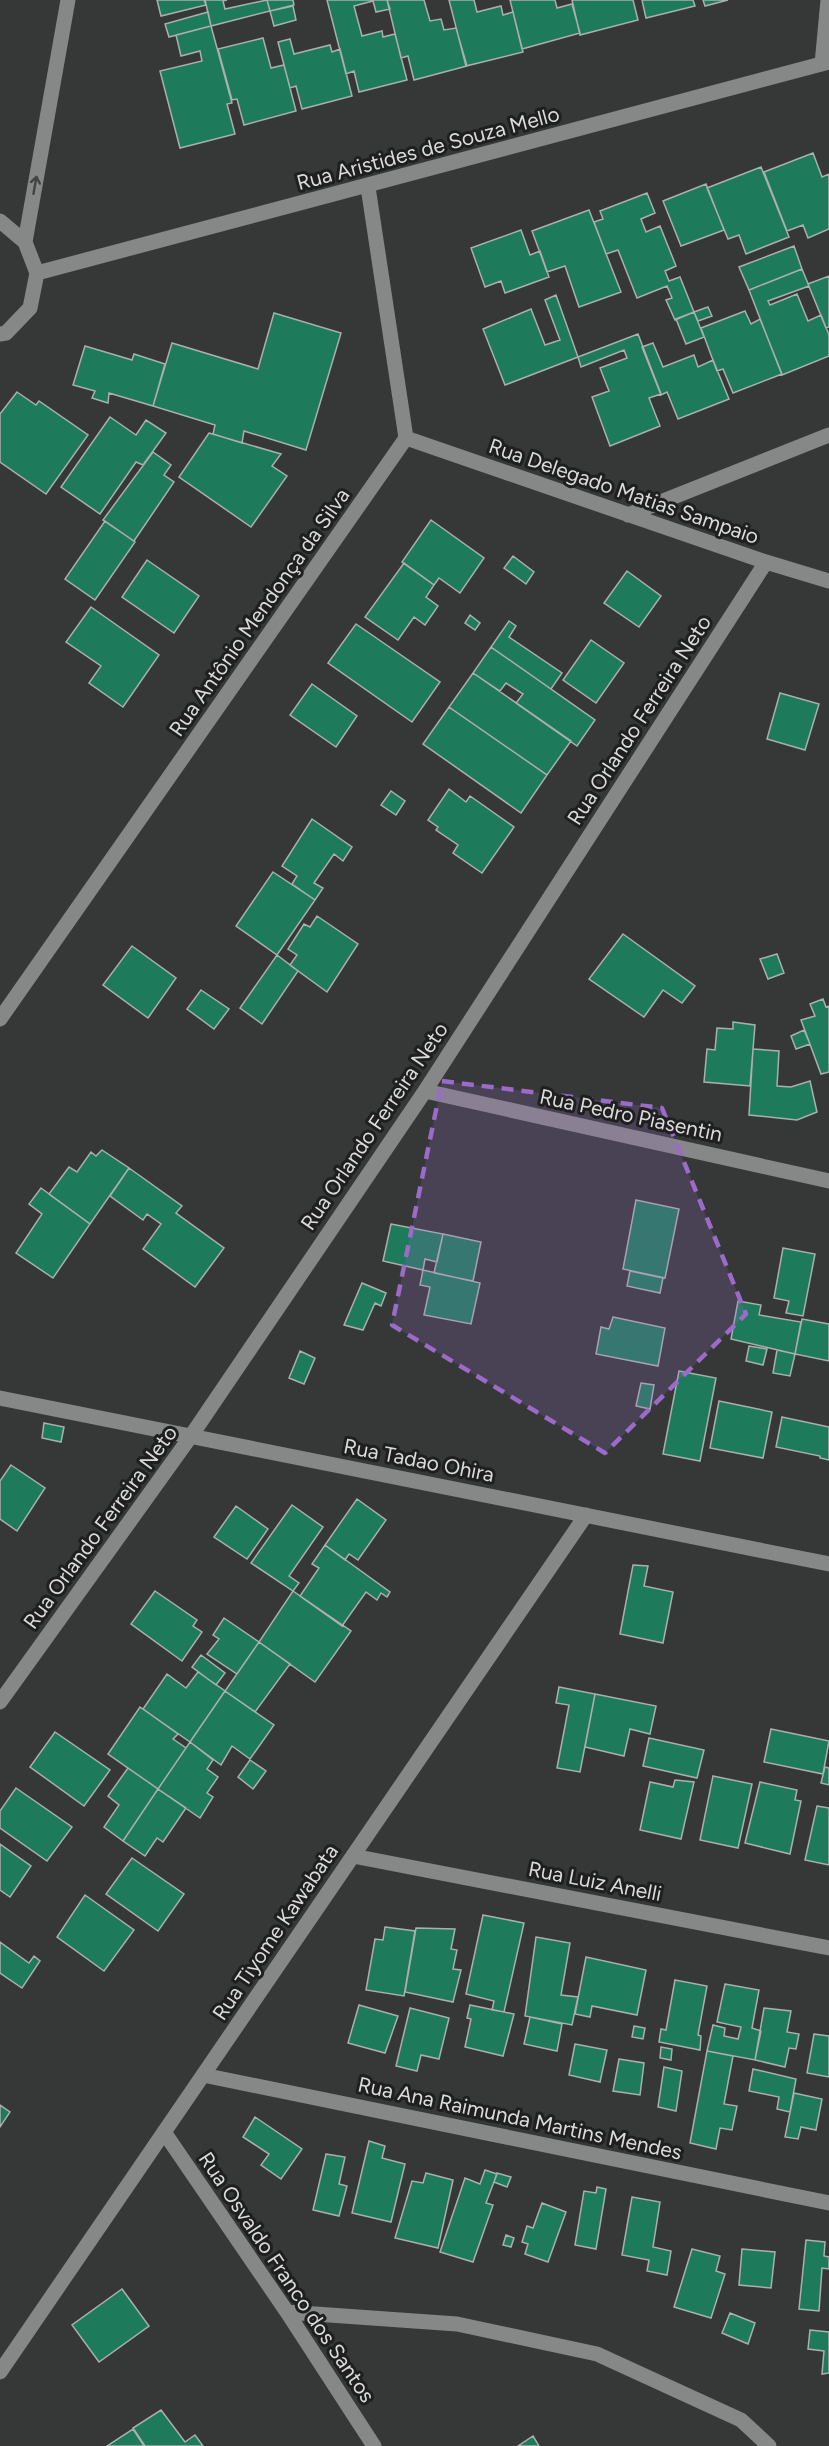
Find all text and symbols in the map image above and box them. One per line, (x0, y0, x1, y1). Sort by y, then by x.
street label: Rua Aristides de Souza Mello (294, 101, 562, 195)
one-way arrow (30, 175, 41, 195)
street label: Rua Delegado Matias Sampaio (486, 433, 762, 549)
street label: Rua Antônio Mendonça da Silva (164, 483, 354, 741)
street label: Rua Orlando Ferreira Neto (562, 610, 716, 830)
street label: Rua Orlando Ferreira Neto (295, 1017, 453, 1235)
street label: Rua Pedro Piasentin (537, 1083, 725, 1147)
street label: Rua Orlando Ferreira Neto (18, 1421, 182, 1633)
street label: Rua Tadao Ohira (342, 1433, 496, 1487)
street label: Rua Tiyome Kawabata (207, 1839, 343, 2025)
street label: Rua Luiz Anelli (526, 1856, 664, 1906)
street label: Rua Ana Raimunda Martins Mendes (356, 2071, 684, 2165)
street label: Rua Osvaldo Franco dos Santos (194, 2147, 380, 2407)

